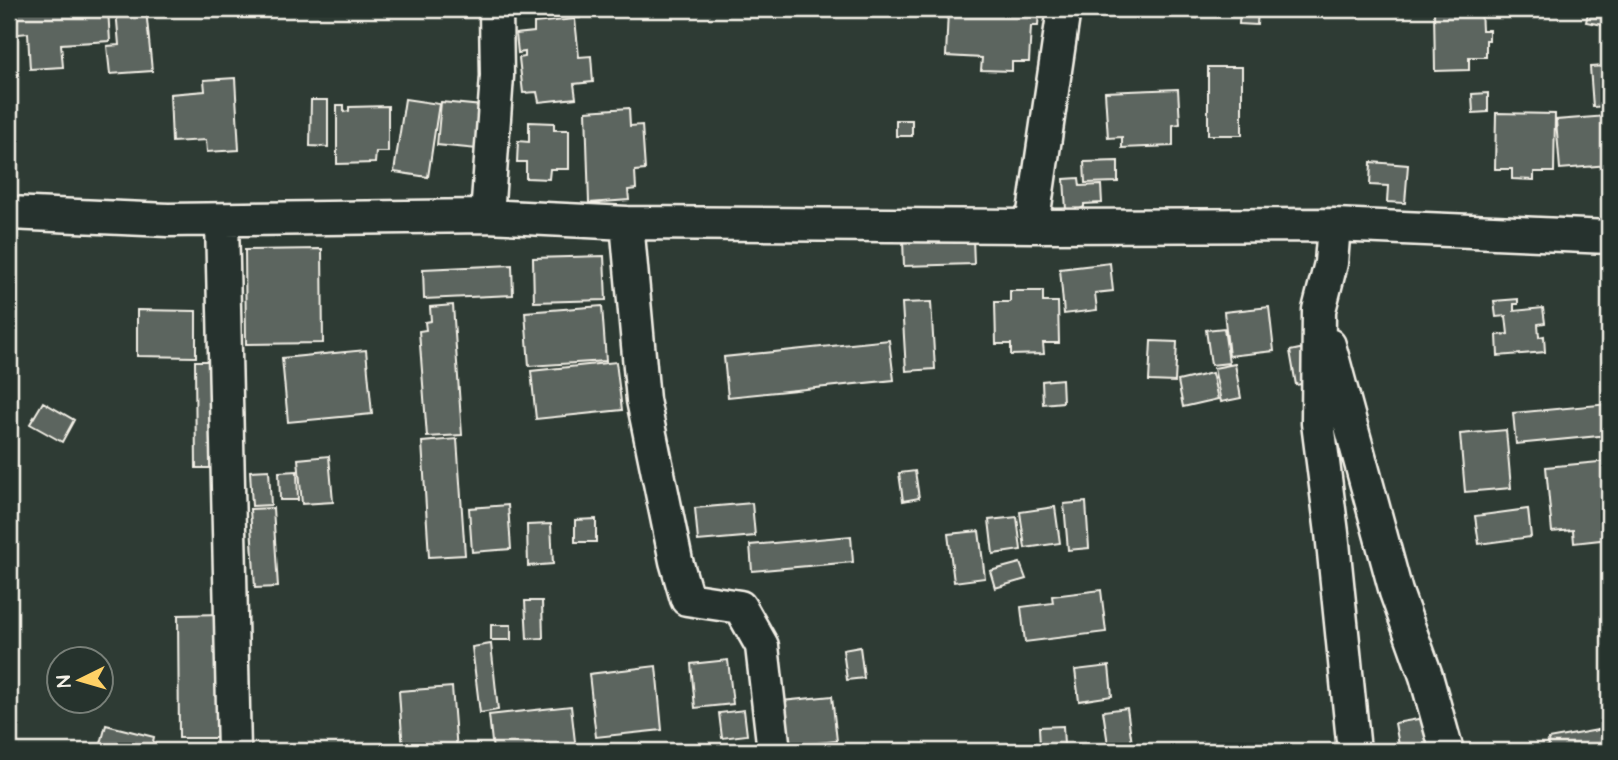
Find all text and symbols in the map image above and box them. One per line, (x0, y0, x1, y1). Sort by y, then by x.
north arrow (46, 644, 116, 714)
text: N (51, 674, 79, 688)

